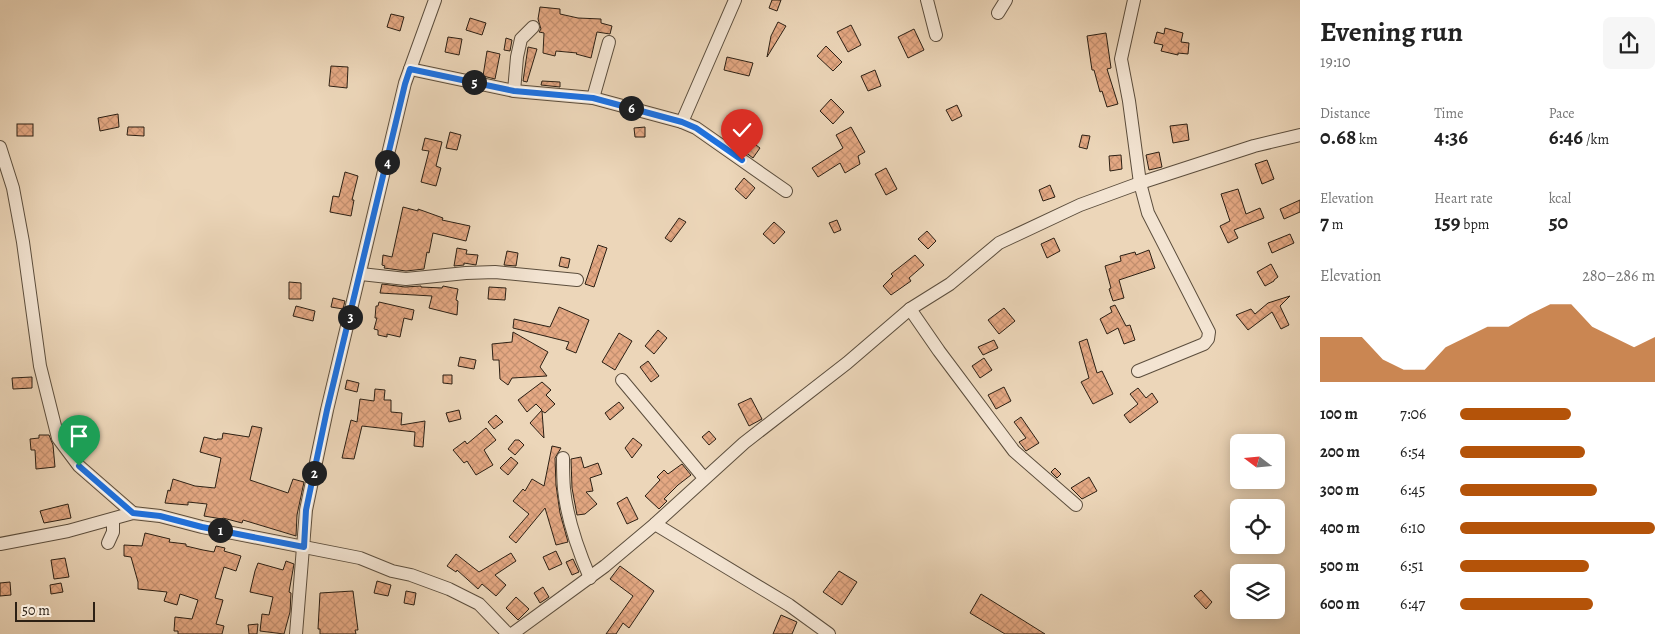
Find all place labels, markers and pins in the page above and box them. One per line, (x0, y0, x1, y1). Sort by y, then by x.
pin: 5 (462, 70, 486, 94)
pin: 6 (618, 96, 644, 120)
pin (721, 109, 763, 160)
pin: 4 (374, 150, 400, 174)
pin: 3 (338, 304, 362, 330)
pin (58, 415, 100, 466)
pin: 2 (302, 460, 326, 486)
pin: 1 (208, 518, 232, 542)

